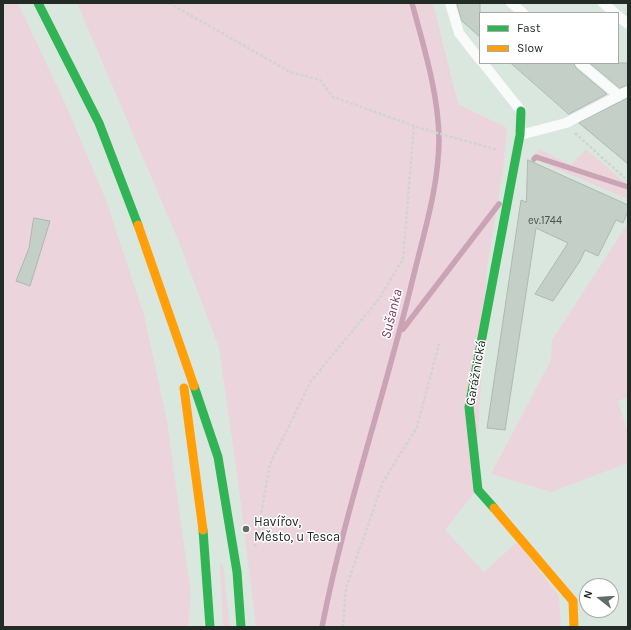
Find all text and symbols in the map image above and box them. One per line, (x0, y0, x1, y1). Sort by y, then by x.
legend (479, 12, 619, 64)
text: Fast (517, 21, 540, 35)
text: Slow (517, 41, 543, 55)
house number: ev.1744 (528, 214, 562, 228)
water label: Sušanka (378, 287, 406, 341)
street label: Garážnická (463, 339, 489, 407)
place label: Havířov, Město, u Tesca (254, 514, 340, 545)
marker: Havířov, Město, u Tesca (241, 524, 251, 534)
north arrow (579, 578, 619, 618)
text: N (581, 589, 595, 600)

